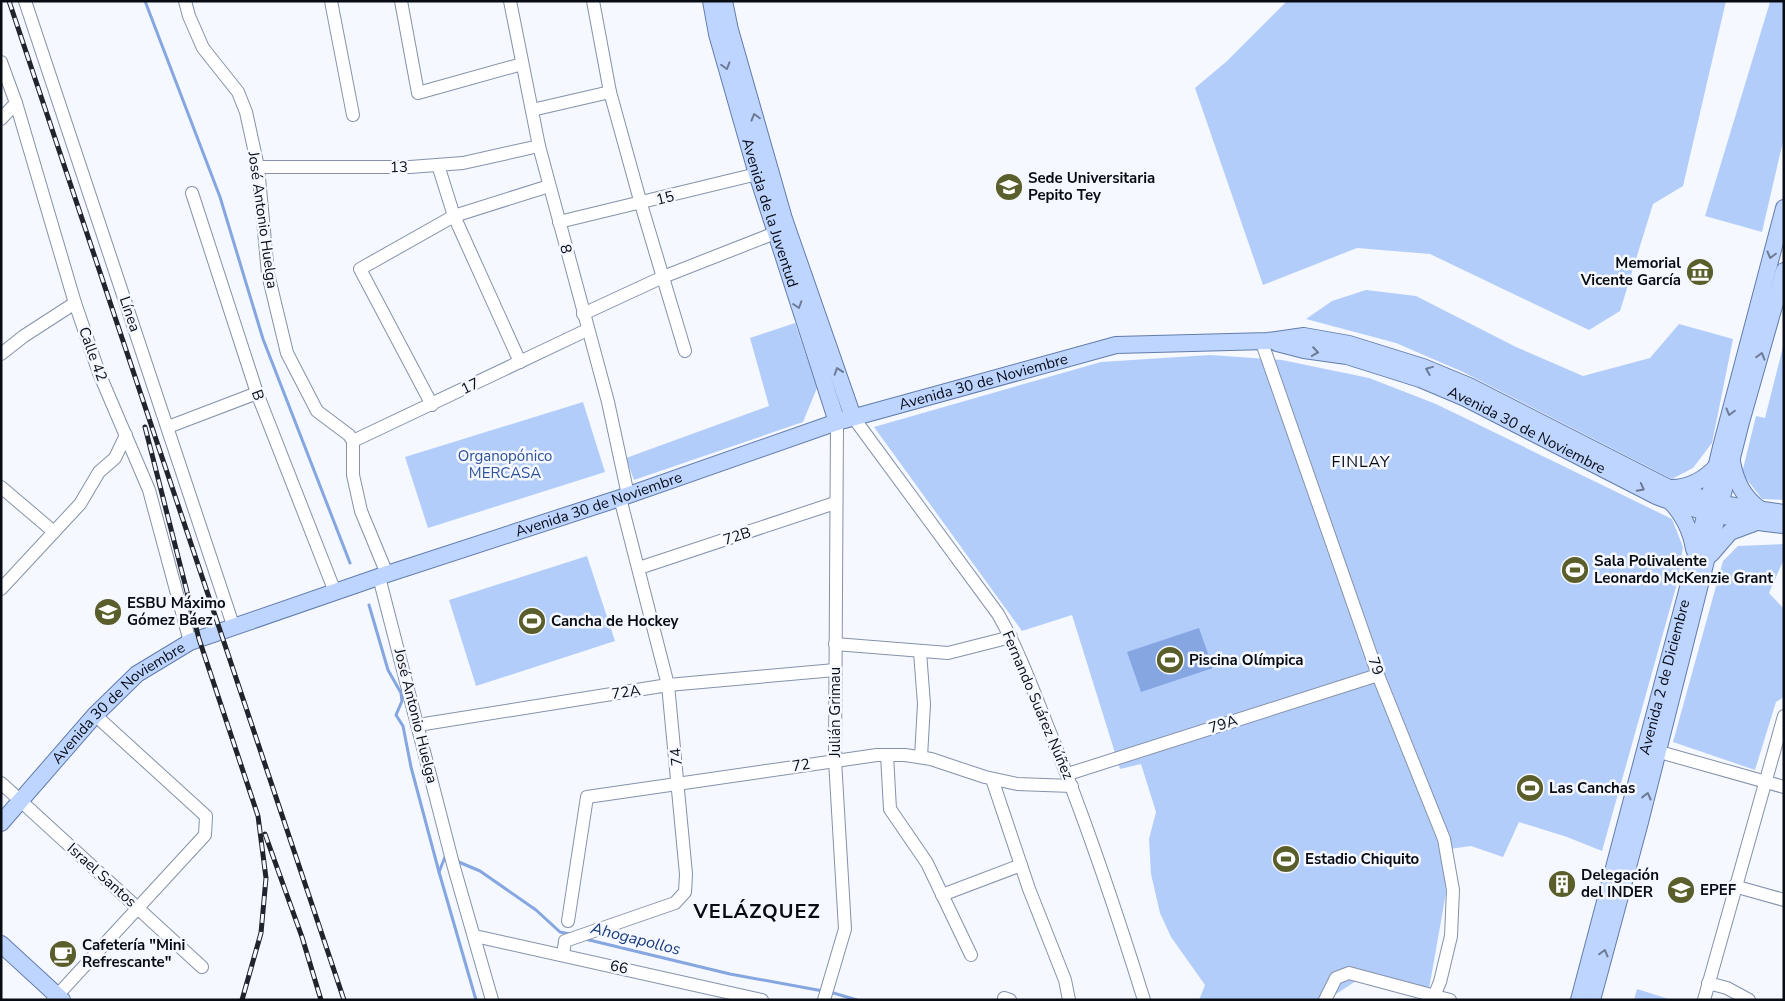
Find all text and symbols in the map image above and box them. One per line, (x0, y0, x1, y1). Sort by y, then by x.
one-way arrow (720, 61, 730, 69)
one-way arrow (750, 113, 760, 122)
street label: Avenida de la Juventud (737, 136, 803, 290)
street label: José Antonio Huelga (243, 149, 283, 290)
street label: 13 (390, 157, 408, 177)
place label: Sede Universitaria Pepito Tey (1028, 168, 1155, 205)
school or university icon: Sede Universitaria Pepito Tey (994, 172, 1024, 202)
street label: 15 (654, 186, 676, 210)
street label: 8 (555, 242, 577, 256)
one-way arrow (1766, 251, 1777, 259)
place label: Memorial Vicente García (1580, 253, 1681, 290)
museum icon: Memorial Vicente García (1685, 257, 1715, 287)
street label: Línea (115, 294, 145, 334)
one-way arrow (793, 300, 803, 309)
street label: Calle 42 (74, 324, 112, 384)
one-way arrow (1311, 346, 1319, 357)
street label: Avenida 30 de Noviembre (897, 349, 1070, 414)
one-way arrow (1755, 352, 1765, 360)
one-way arrow (1425, 365, 1433, 375)
one-way arrow (834, 367, 844, 376)
street label: 17 (458, 373, 482, 399)
street label: Avenida 30 de Noviembre (1445, 382, 1609, 478)
street label: B (247, 387, 269, 403)
one-way arrow (1725, 408, 1736, 417)
park label: Organopónico MERCASA (458, 446, 552, 483)
district label: FINLAY (1331, 451, 1391, 473)
street label: Avenida 30 de Noviembre (513, 467, 685, 541)
one-way arrow (1635, 482, 1644, 492)
street label: 72B (721, 522, 753, 550)
place label: Sala Polivalente Leonardo McKenzie Grant (1594, 551, 1773, 588)
sports icon: Sala Polivalente Leonardo McKenzie Grant (1560, 555, 1590, 585)
place label: ESBU Máximo Gómez Báez (127, 593, 226, 630)
school or university icon: ESBU Máximo Gómez Báez (93, 597, 123, 627)
street label: Avenida 2 de Diciembre (1634, 597, 1694, 757)
sports icon: Cancha de Hockey (517, 606, 547, 636)
place label: Cancha de Hockey (551, 611, 678, 631)
street label: Fernando Suárez Núñez (998, 628, 1078, 782)
street label: Avenida 30 de Noviembre (47, 637, 189, 768)
street label: José Antonio Huelga (389, 645, 442, 786)
sports icon: Piscina Olímpica (1155, 645, 1185, 675)
place label: Piscina Olímpica (1189, 650, 1303, 670)
street label: 79 (1364, 654, 1388, 678)
street label: Julián Grimau (825, 667, 845, 758)
street label: 72A (610, 680, 642, 704)
street label: 79A (1206, 710, 1240, 738)
street label: 74 (665, 747, 687, 767)
street label: 72 (791, 754, 811, 776)
sports icon: Las Canchas (1515, 773, 1545, 803)
place label: Las Canchas (1549, 778, 1635, 798)
one-way arrow (1641, 791, 1652, 800)
street label: Israel Santos (63, 838, 141, 912)
sports icon: Estadio Chiquito (1271, 844, 1301, 874)
place label: Estadio Chiquito (1305, 849, 1420, 869)
place label: Delegación del INDER (1581, 865, 1659, 902)
building icon: Delegación del INDER (1547, 869, 1577, 899)
school or university icon: EPEF (1666, 875, 1696, 905)
place label: EPEF (1700, 880, 1737, 900)
district label: VELÁZQUEZ (692, 898, 821, 925)
water label: Ahogapollos (588, 917, 683, 961)
place label: Cafetería "Mini Refrescante" (82, 935, 185, 972)
cafe icon: Cafetería "Mini Refrescante" (48, 939, 78, 969)
one-way arrow (1598, 948, 1609, 957)
street label: 66 (608, 955, 630, 979)

